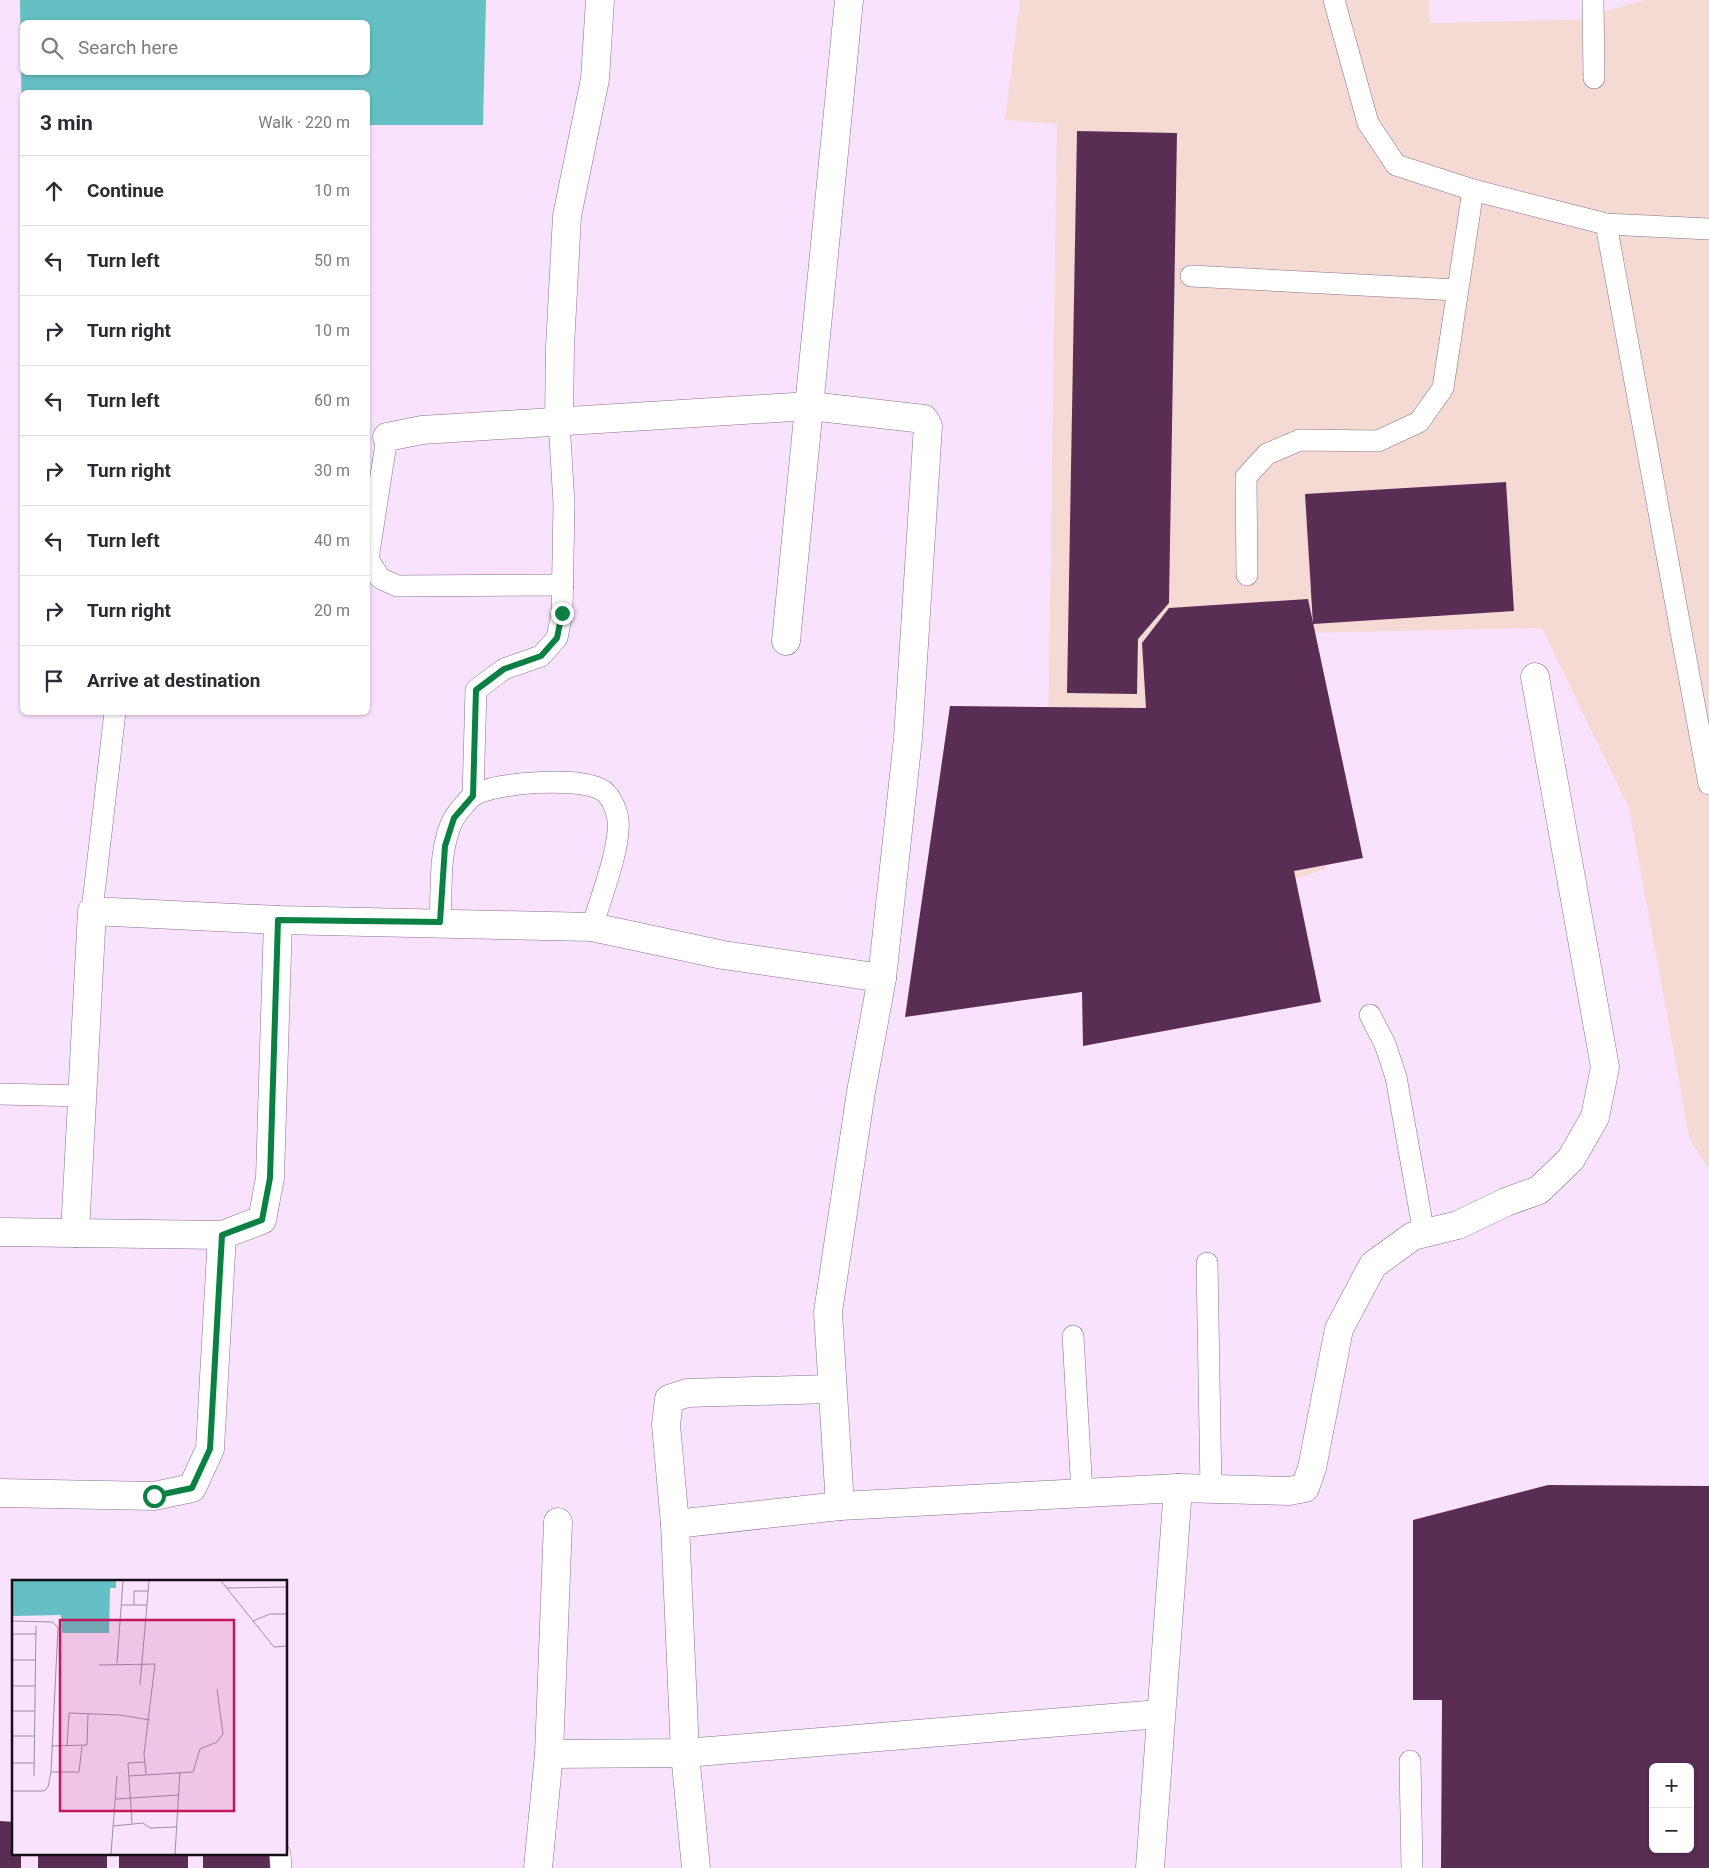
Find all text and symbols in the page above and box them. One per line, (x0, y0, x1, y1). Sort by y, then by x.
search box (20, 20, 370, 75)
icon: search (38, 34, 66, 62)
text: Search here (78, 36, 178, 59)
text: 3 min (40, 111, 93, 135)
text: Walk · 220 m (258, 113, 350, 132)
icon: ahead (40, 177, 68, 205)
text: Continue (87, 179, 164, 202)
text: 10 m (314, 181, 350, 200)
icon: left (40, 247, 68, 275)
text: Turn left (87, 249, 160, 272)
text: 50 m (314, 251, 350, 270)
icon: right (40, 317, 68, 345)
text: Turn right (87, 319, 171, 342)
text: 10 m (314, 321, 350, 340)
icon: left (40, 387, 68, 415)
text: Turn left (87, 389, 160, 412)
text: 60 m (314, 391, 350, 410)
icon: right (40, 457, 68, 485)
text: Turn right (87, 459, 171, 482)
text: 30 m (314, 461, 350, 480)
icon: left (40, 527, 68, 555)
text: Turn left (87, 529, 160, 552)
text: 40 m (314, 531, 350, 550)
icon: right (40, 597, 68, 625)
text: Turn right (87, 599, 171, 622)
text: 20 m (314, 601, 350, 620)
route end (551, 602, 574, 625)
icon: arrive (40, 667, 68, 695)
text: Arrive at destination (87, 669, 260, 692)
route start (143, 1485, 166, 1508)
inset map (12, 1580, 288, 1856)
map controls (1649, 1763, 1694, 1853)
button: + (1649, 1763, 1694, 1808)
button: − (1649, 1808, 1694, 1853)

